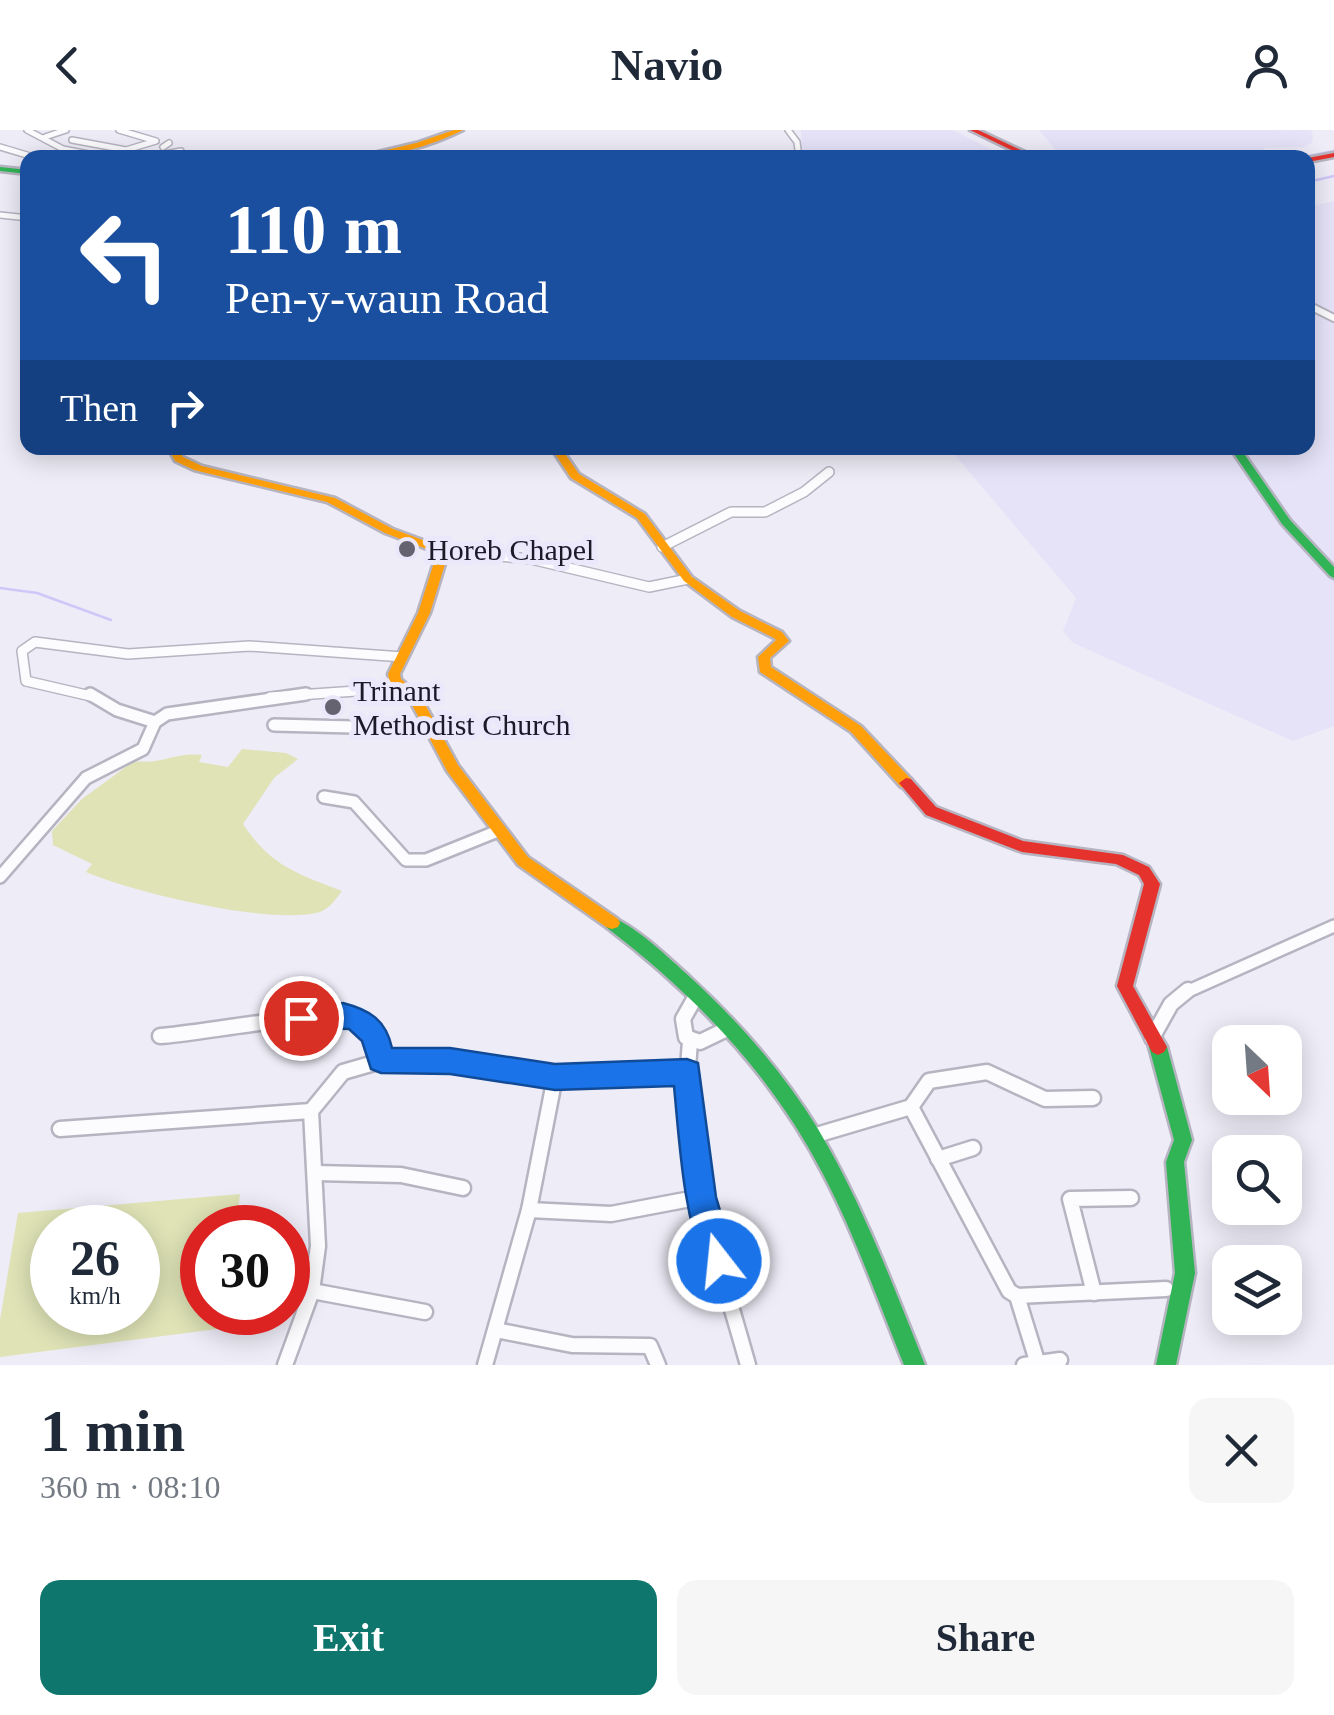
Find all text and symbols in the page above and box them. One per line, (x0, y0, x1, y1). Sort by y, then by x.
icon: back (40, 38, 95, 93)
icon: person (1239, 38, 1294, 93)
text: Navio (611, 40, 723, 90)
icon: left (60, 190, 190, 320)
text: 110 m (225, 191, 402, 268)
text: Pen-y-waun Road (225, 273, 549, 323)
icon: right (158, 380, 213, 435)
text: Then (60, 387, 138, 429)
place label: Horeb Chapel (427, 533, 594, 566)
marker: Horeb Chapel (396, 538, 418, 560)
place label: Trinant Methodist Church (353, 674, 571, 741)
marker: Trinant Methodist Church (322, 696, 344, 718)
pin (259, 976, 344, 1061)
icon: arrive (274, 991, 329, 1046)
north arrow (1212, 1025, 1302, 1115)
map controls (1212, 1025, 1302, 1335)
button: search (1212, 1135, 1302, 1225)
speed limit sign: 30 (180, 1205, 310, 1335)
position arrow (667, 1209, 771, 1313)
text: 26 (70, 1230, 120, 1286)
button: layers (1212, 1245, 1302, 1335)
text: km/h (69, 1282, 121, 1309)
text: 1 min (40, 1398, 185, 1464)
button: close (1189, 1398, 1294, 1503)
text: 360 m · 08:10 (40, 1469, 220, 1505)
button: Exit (40, 1580, 657, 1695)
button: Share (677, 1580, 1294, 1695)

